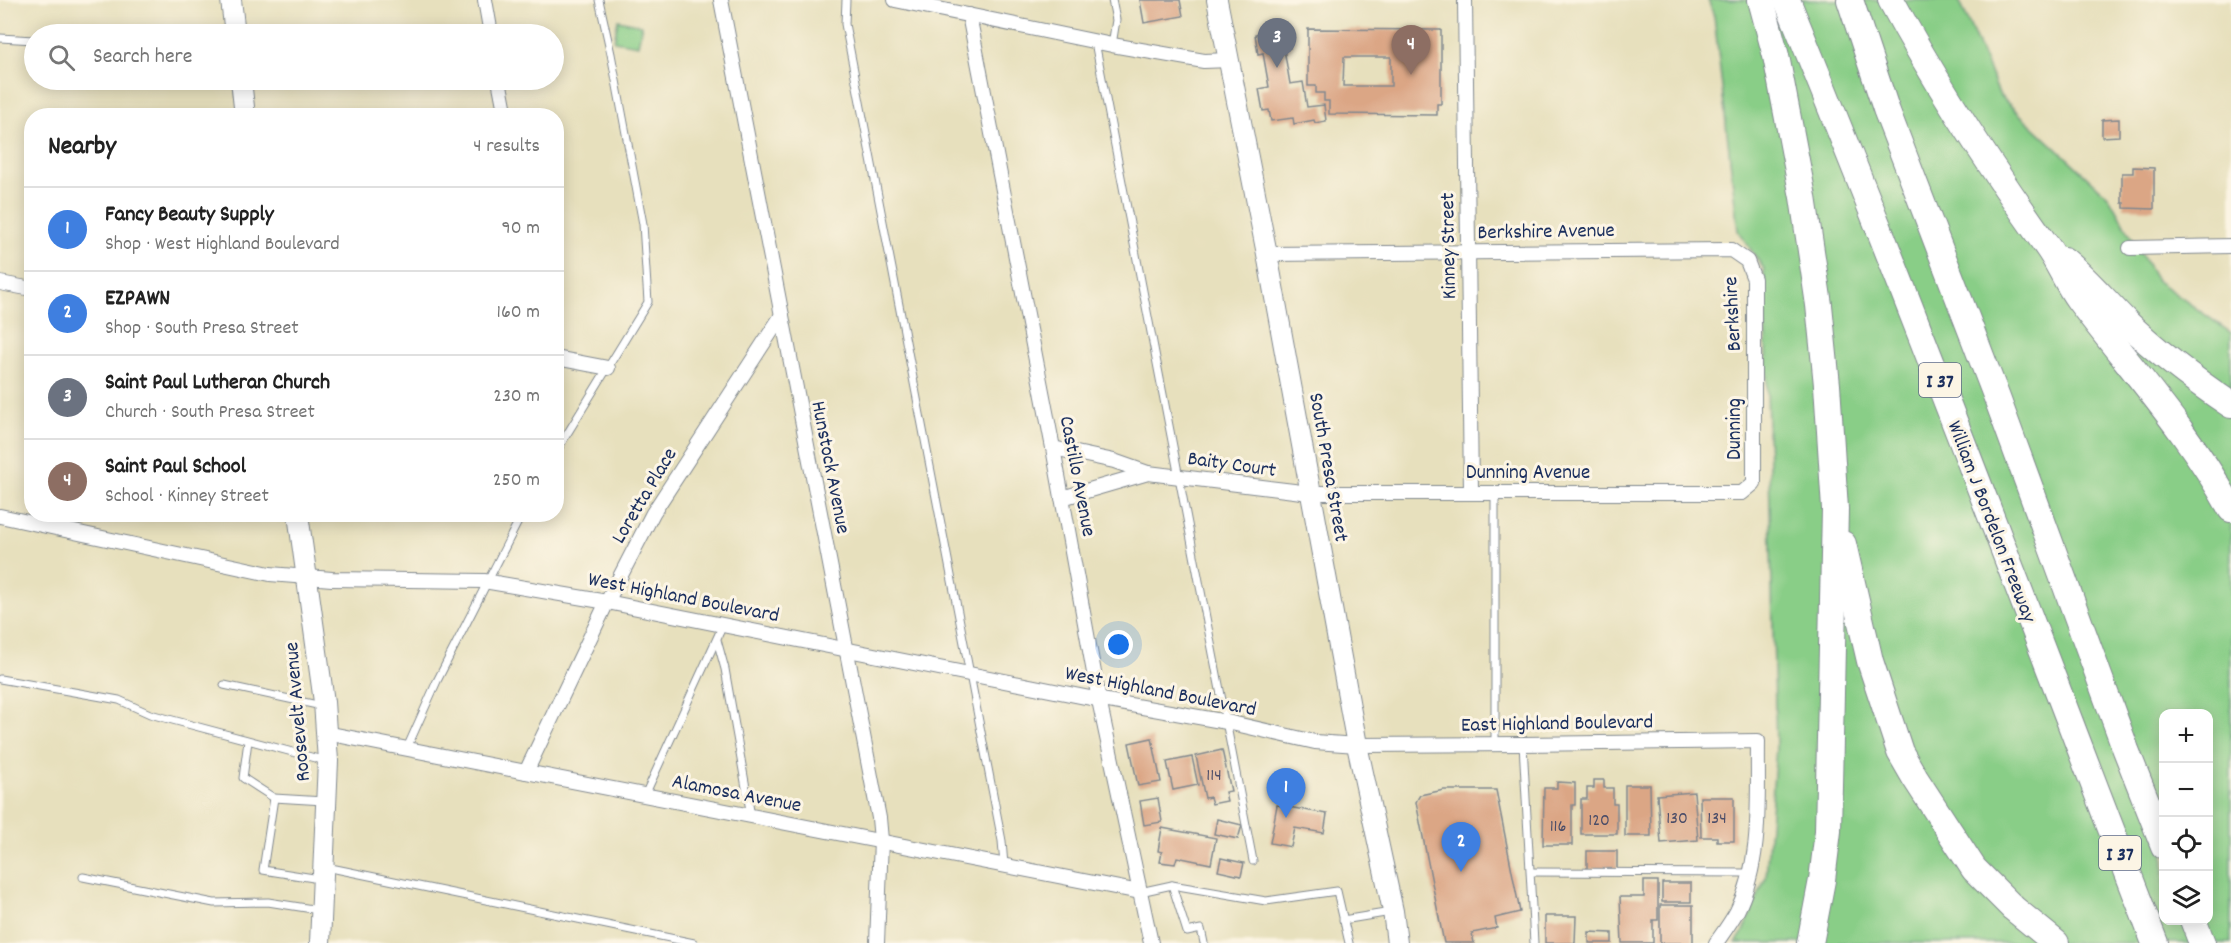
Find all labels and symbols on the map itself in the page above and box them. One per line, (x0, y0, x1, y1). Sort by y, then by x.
pin: 3 (1258, 19, 1296, 68)
pin: 4 (1392, 26, 1430, 75)
street label: Kinney Street (1434, 192, 1466, 299)
street label: Berkshire Avenue (1477, 217, 1615, 249)
street label: Berkshire (1717, 276, 1751, 352)
road number: I 37 (1919, 363, 1961, 397)
street label: South Presa Street (1299, 391, 1355, 545)
street label: Dunning (1721, 398, 1751, 460)
street label: Hunstock Avenue (801, 399, 857, 537)
street label: Castillo Avenue (1050, 414, 1102, 539)
street label: William J Bordelon Freeway (1938, 417, 2043, 628)
street label: Loretta Place (605, 443, 686, 550)
street label: Baity Court (1185, 445, 1278, 487)
street label: Dunning Avenue (1466, 459, 1590, 489)
street label: West Highland Boulevard (585, 566, 782, 632)
your location (1104, 630, 1133, 659)
street label: Roosevelt Avenue (278, 641, 320, 783)
street label: West Highland Boulevard (1062, 660, 1259, 726)
street label: East Highland Boulevard (1461, 708, 1653, 742)
house number: 114 (1206, 764, 1222, 789)
street label: Alamosa Avenue (669, 768, 804, 822)
pin: 1 (1266, 768, 1306, 818)
house number: 130 (1666, 807, 1688, 832)
house number: 134 (1707, 807, 1727, 832)
house number: 120 (1588, 809, 1610, 834)
house number: 116 (1550, 815, 1566, 840)
pin: 2 (1442, 822, 1480, 872)
road number: I 37 (2099, 836, 2141, 870)

